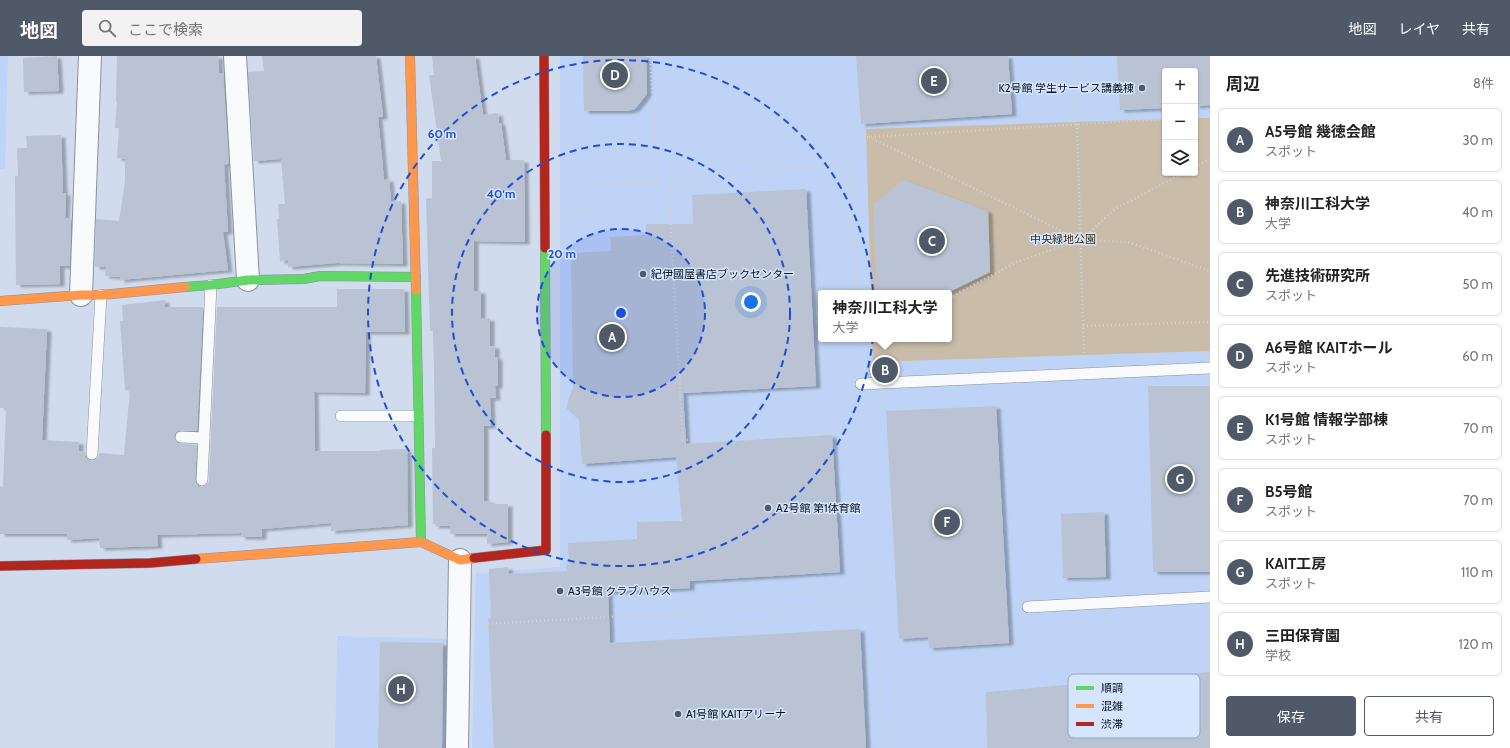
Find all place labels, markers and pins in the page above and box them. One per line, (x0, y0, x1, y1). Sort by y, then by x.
pin: D (602, 60, 628, 90)
pin: E (921, 66, 947, 96)
place label: K2号館 学生サービス講義棟 (999, 81, 1134, 95)
marker: K2号館 学生サービス講義棟 (1137, 83, 1147, 93)
pin: C (919, 226, 945, 256)
place label: 紀伊國屋書店ブックセンター (651, 267, 794, 281)
marker: 紀伊國屋書店ブックセンター (638, 269, 648, 279)
centre of rings (614, 306, 628, 320)
pin: A (599, 322, 625, 352)
pin: B (872, 355, 898, 385)
pin: G (1167, 464, 1193, 494)
place label: A2号館 第1体育館 (776, 501, 861, 515)
marker: A2号館 第1体育館 (763, 503, 773, 513)
pin: F (934, 507, 960, 537)
place label: A3号館 クラブハウス (568, 584, 671, 598)
marker: A3号館 クラブハウス (555, 586, 565, 596)
pin: H (388, 674, 414, 704)
place label: A1号館 KAITアリーナ (686, 707, 786, 721)
marker: A1号館 KAITアリーナ (673, 709, 683, 719)

